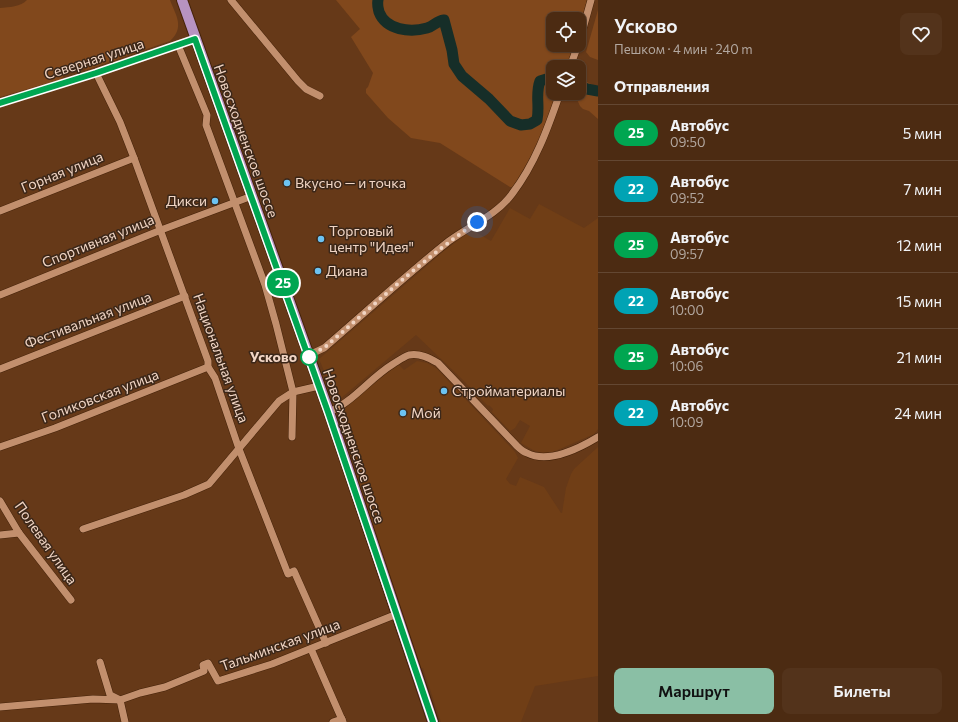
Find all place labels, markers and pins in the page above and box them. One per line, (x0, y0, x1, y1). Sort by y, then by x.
place label: Вкусно — и точка (295, 174, 406, 191)
marker: Вкусно — и точка (282, 178, 292, 188)
place label: Дикси (166, 192, 207, 209)
marker: Дикси (210, 196, 220, 206)
place label: Торговый центр "Идея" (329, 222, 414, 255)
marker: Торговый центр "Идея" (316, 234, 326, 244)
place label: Диана (326, 262, 368, 279)
marker: Диана (313, 266, 323, 276)
place label: Усково (250, 348, 297, 365)
marker: Усково (300, 348, 318, 366)
place label: Стройматериалы (452, 382, 565, 399)
marker: Стройматериалы (439, 386, 449, 396)
place label: Мой (411, 404, 441, 421)
marker: Мой (398, 408, 408, 418)

